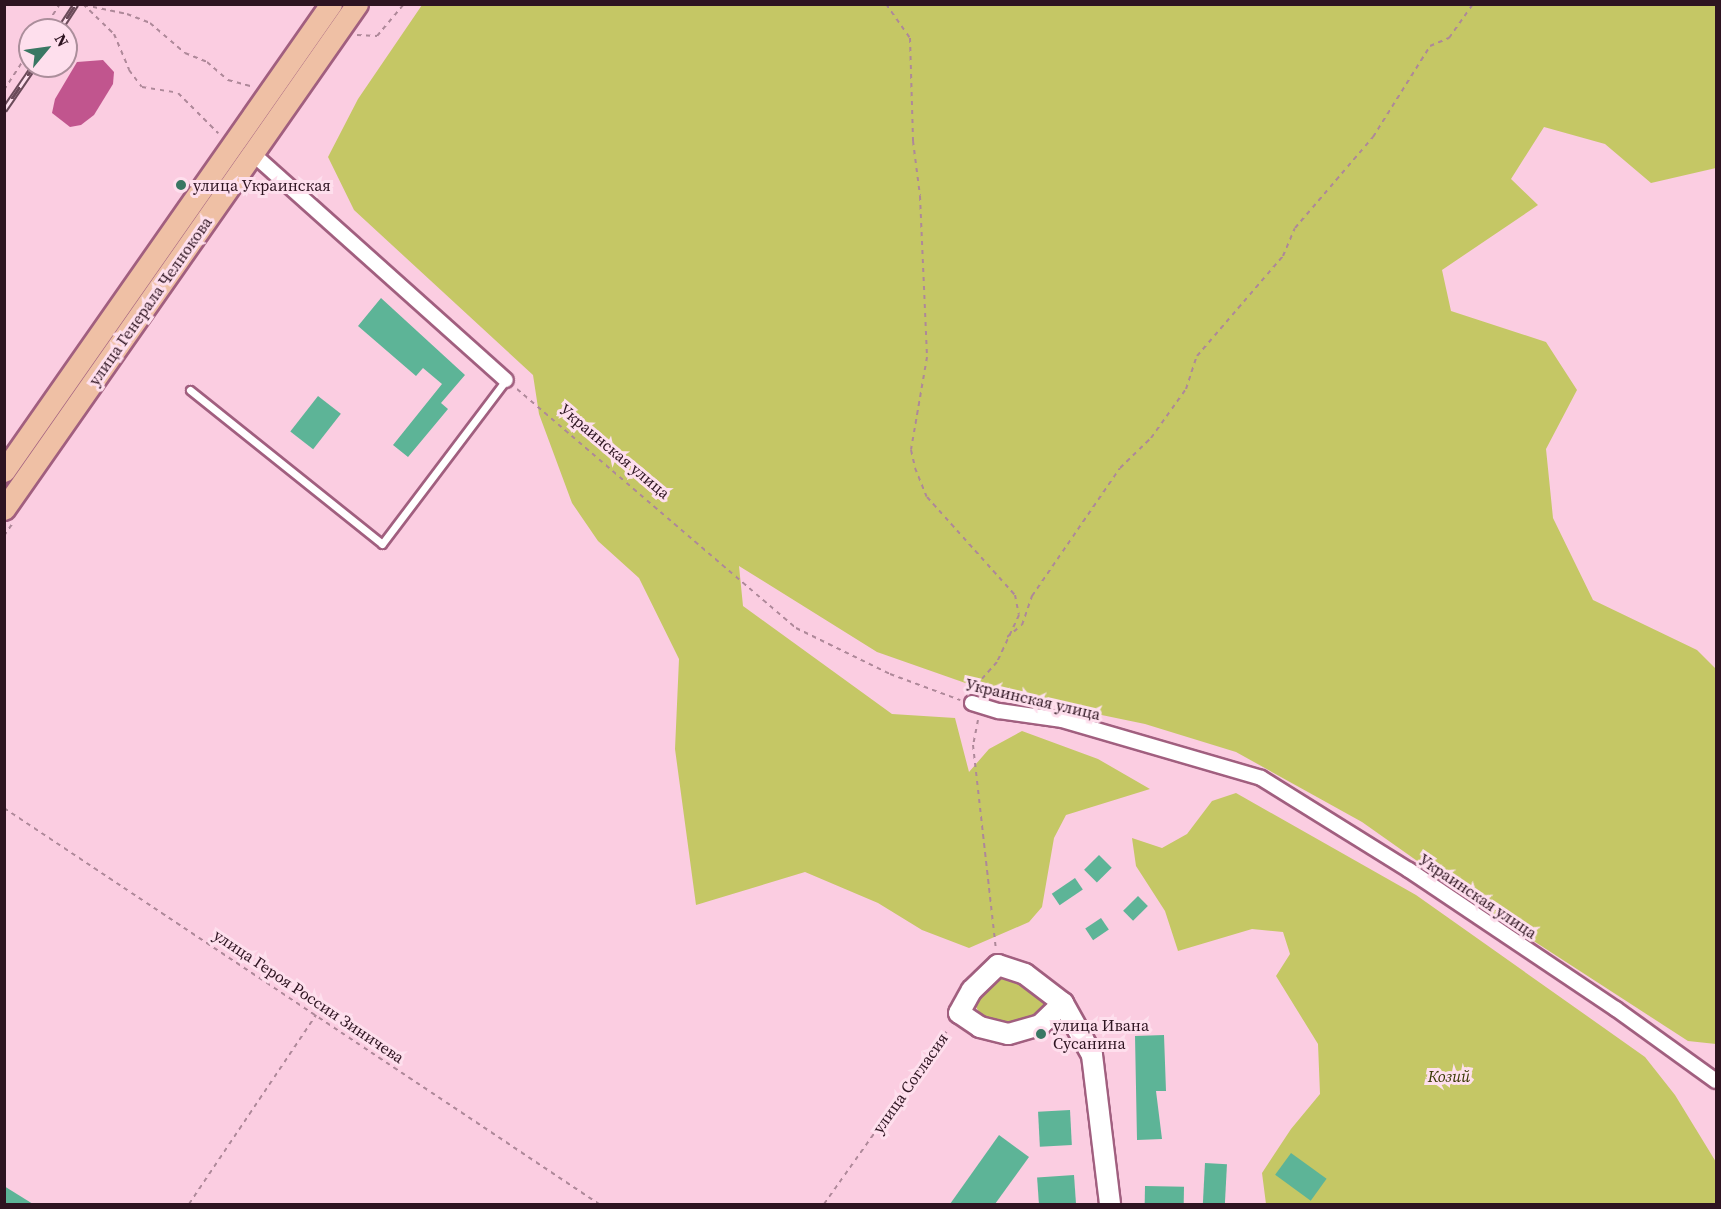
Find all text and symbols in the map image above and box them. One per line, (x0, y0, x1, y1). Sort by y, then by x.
north arrow (18, 18, 78, 78)
text: N (50, 30, 74, 51)
place label: улица Украинская (193, 175, 331, 195)
marker: улица Украинская (174, 178, 188, 192)
street label: улица Генерала Челнокова (84, 213, 216, 389)
street label: Украинская улица (556, 399, 674, 503)
street label: Украинская улица (964, 674, 1102, 724)
street label: Украинская улица (1416, 850, 1540, 942)
street label: улица Героя России Зиничева (210, 925, 408, 1067)
place label: улица Ивана Сусанина (1053, 1015, 1149, 1053)
marker: улица Ивана Сусанина (1034, 1027, 1048, 1041)
street label: улица Согласия (868, 1029, 952, 1137)
park label: Козий (1428, 1066, 1470, 1086)

